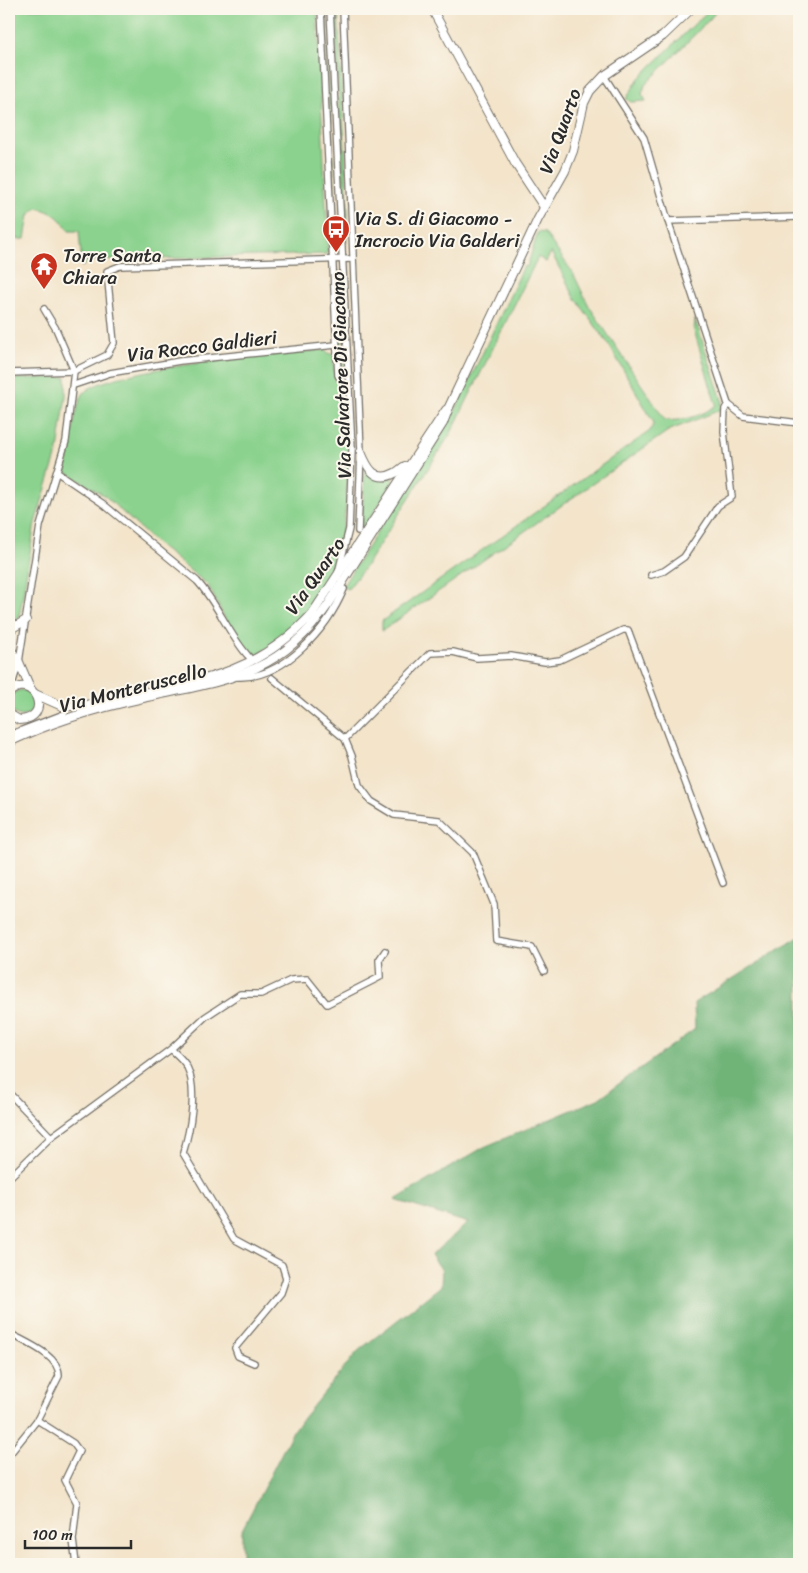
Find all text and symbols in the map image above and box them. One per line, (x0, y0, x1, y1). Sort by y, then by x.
street label: Via Quarto (529, 83, 591, 178)
place label: Via S. di Giacomo - Incrocio Via Galderi (354, 202, 520, 257)
bus stop icon: Via S. di Giacomo - Incrocio Via Galderi (321, 214, 351, 253)
place label: Torre Santa Chiara (63, 239, 162, 294)
temple icon: Torre Santa Chiara (29, 251, 59, 290)
street label: Via Salvatore Di Giacomo (321, 271, 361, 479)
street label: Via Rocco Galdieri (125, 320, 279, 372)
street label: Via Quarto (276, 530, 354, 622)
street label: Via Monteruscello (56, 654, 210, 722)
scale bar (25, 1518, 131, 1550)
text: 100 m (32, 1522, 73, 1548)

